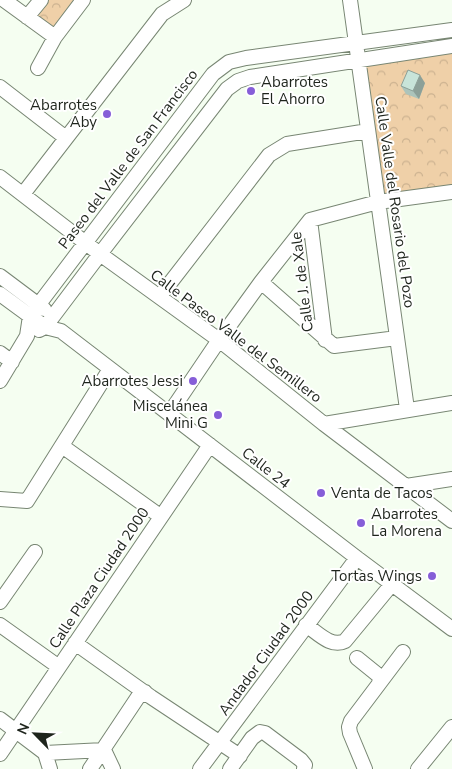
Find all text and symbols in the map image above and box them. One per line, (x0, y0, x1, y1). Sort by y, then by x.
street label: Paseo del Valle de San Francisco (54, 65, 202, 253)
place label: Abarrotes El Ahorro (261, 72, 328, 109)
marker: Abarrotes El Ahorro (245, 85, 257, 97)
place label: Abarrotes Aby (30, 95, 97, 132)
street label: Calle Valle del Rosario del Pozo (370, 95, 420, 309)
marker: Abarrotes Aby (101, 108, 113, 120)
street label: Calle J. de Xale (286, 231, 318, 333)
street label: Calle Paseo Valle del Semillero (146, 265, 326, 407)
place label: Abarrotes Jessi (81, 371, 183, 391)
marker: Abarrotes Jessi (187, 375, 199, 387)
place label: Miscelánea Mini G (133, 396, 208, 433)
marker: Miscelánea Mini G (212, 409, 224, 421)
street label: Calle 24 (238, 443, 294, 493)
place label: Venta de Tacos (330, 483, 433, 503)
marker: Venta de Tacos (315, 487, 327, 499)
street label: Calle Plaza Ciudad 2000 (44, 503, 154, 653)
place label: Abarrotes La Morena (371, 504, 442, 541)
marker: Abarrotes La Morena (355, 517, 367, 529)
place label: Tortas Wings (331, 566, 422, 586)
marker: Tortas Wings (426, 570, 438, 582)
street label: Andador Ciudad 2000 (214, 587, 318, 719)
north arrow (10, 709, 60, 759)
text: N (13, 720, 34, 738)

